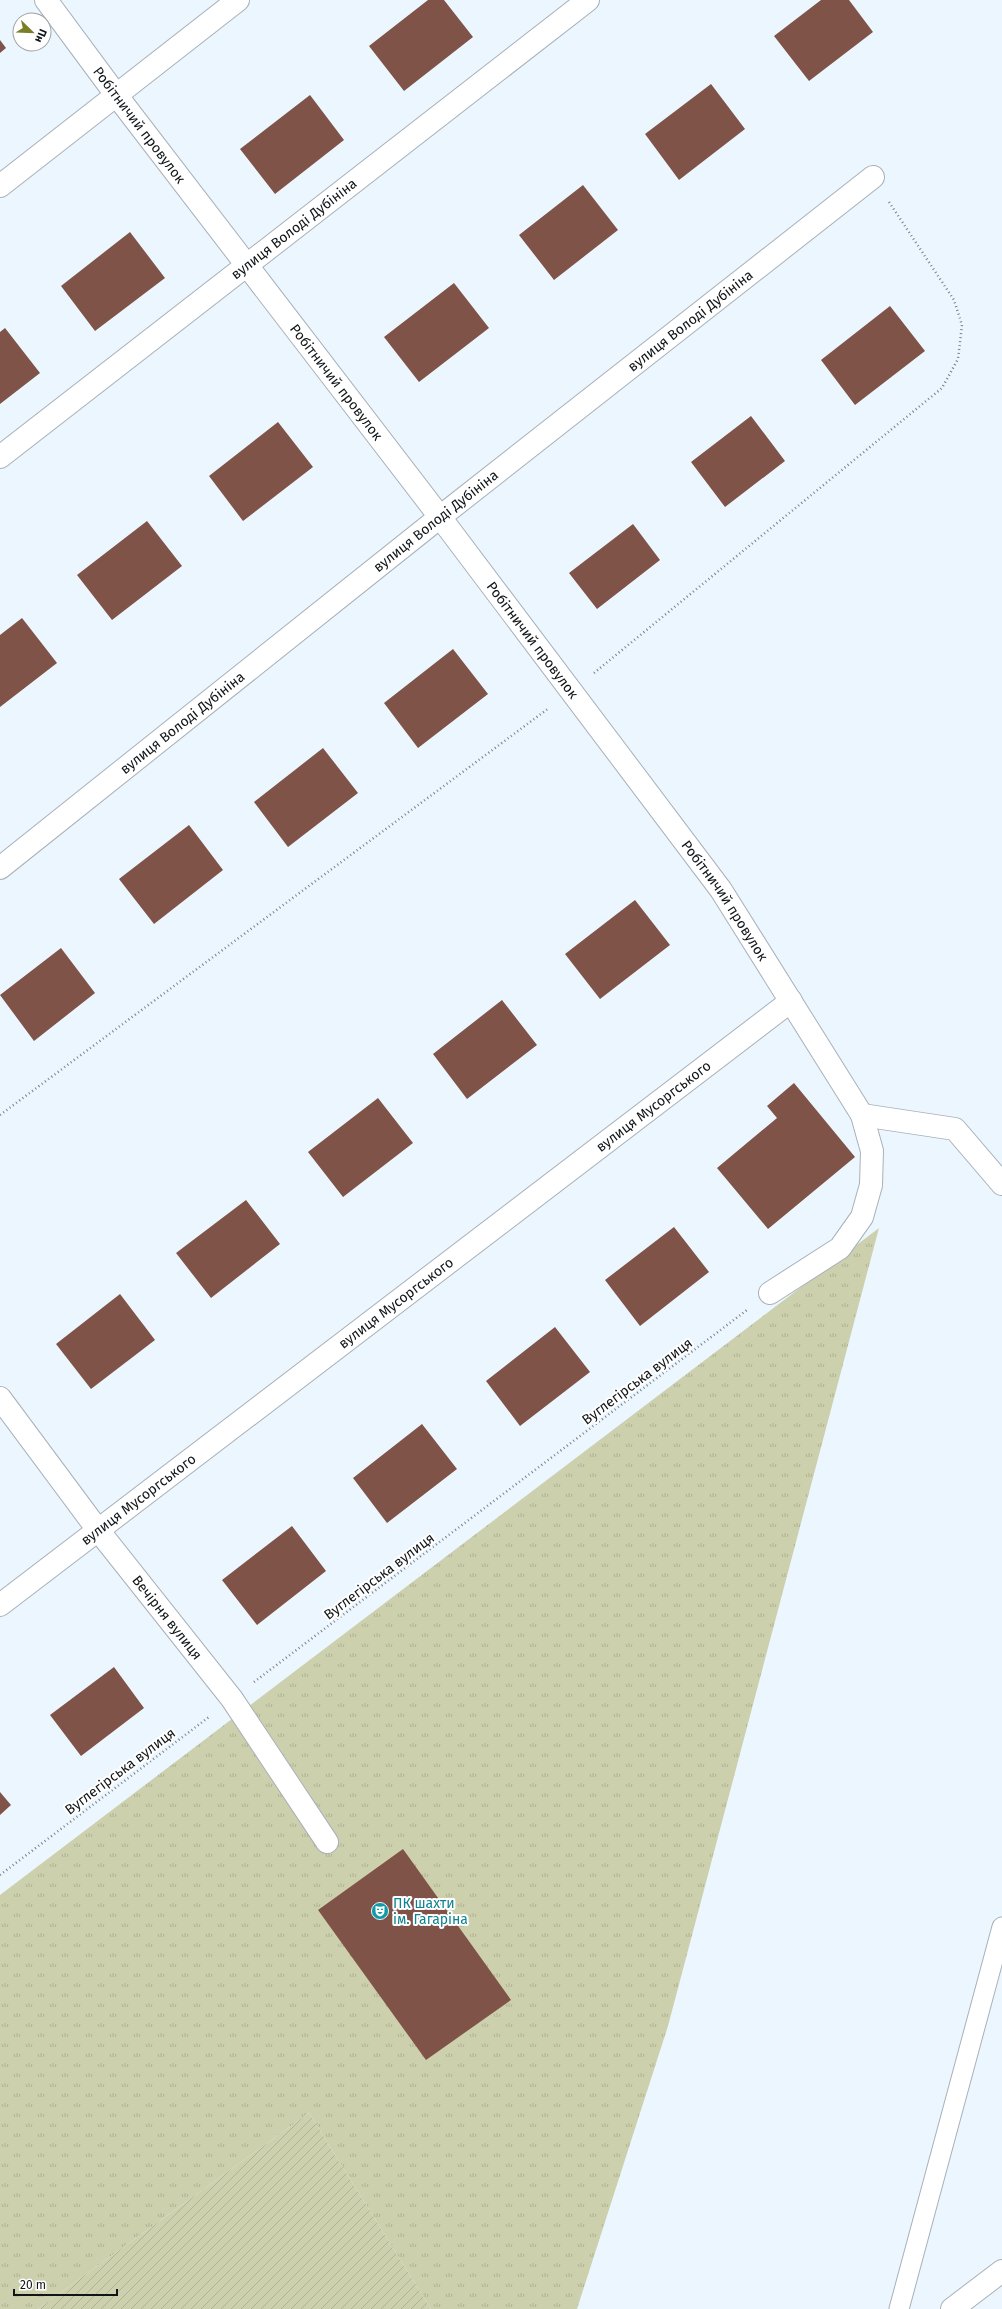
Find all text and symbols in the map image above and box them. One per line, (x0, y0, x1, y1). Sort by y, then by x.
north arrow (12, 12, 52, 52)
text: Пн (32, 27, 49, 45)
street label: Робітничий провулок (89, 64, 189, 187)
street label: вулиця Володі Дубініна (228, 175, 360, 283)
street label: вулиця Володі Дубініна (625, 267, 756, 375)
street label: Робітничий провулок (286, 321, 387, 444)
street label: вулиця Володі Дубініна (370, 467, 502, 576)
street label: Робітничий провулок (483, 578, 582, 703)
street label: вулиця Володі Дубініна (117, 668, 248, 778)
street label: Робітничий провулок (678, 837, 772, 965)
street label: вулиця Мусоргського (593, 1057, 714, 1156)
street label: вулиця Мусоргського (335, 1254, 457, 1352)
street label: Вуглегірська вулиця (579, 1334, 696, 1428)
street label: вулиця Мусоргського (78, 1451, 199, 1549)
street label: Вуглегірська вулиця (321, 1529, 438, 1623)
street label: Вечірня вулиця (128, 1572, 206, 1663)
street label: Вуглегірська вулиця (62, 1724, 179, 1818)
place label: ПК шахти ім. Гагаріна (393, 1895, 468, 1928)
theatre icon: ПК шахти ім. Гагаріна (370, 1901, 390, 1921)
scale bar (14, 2271, 117, 2297)
text: 20 m (20, 2278, 46, 2292)

